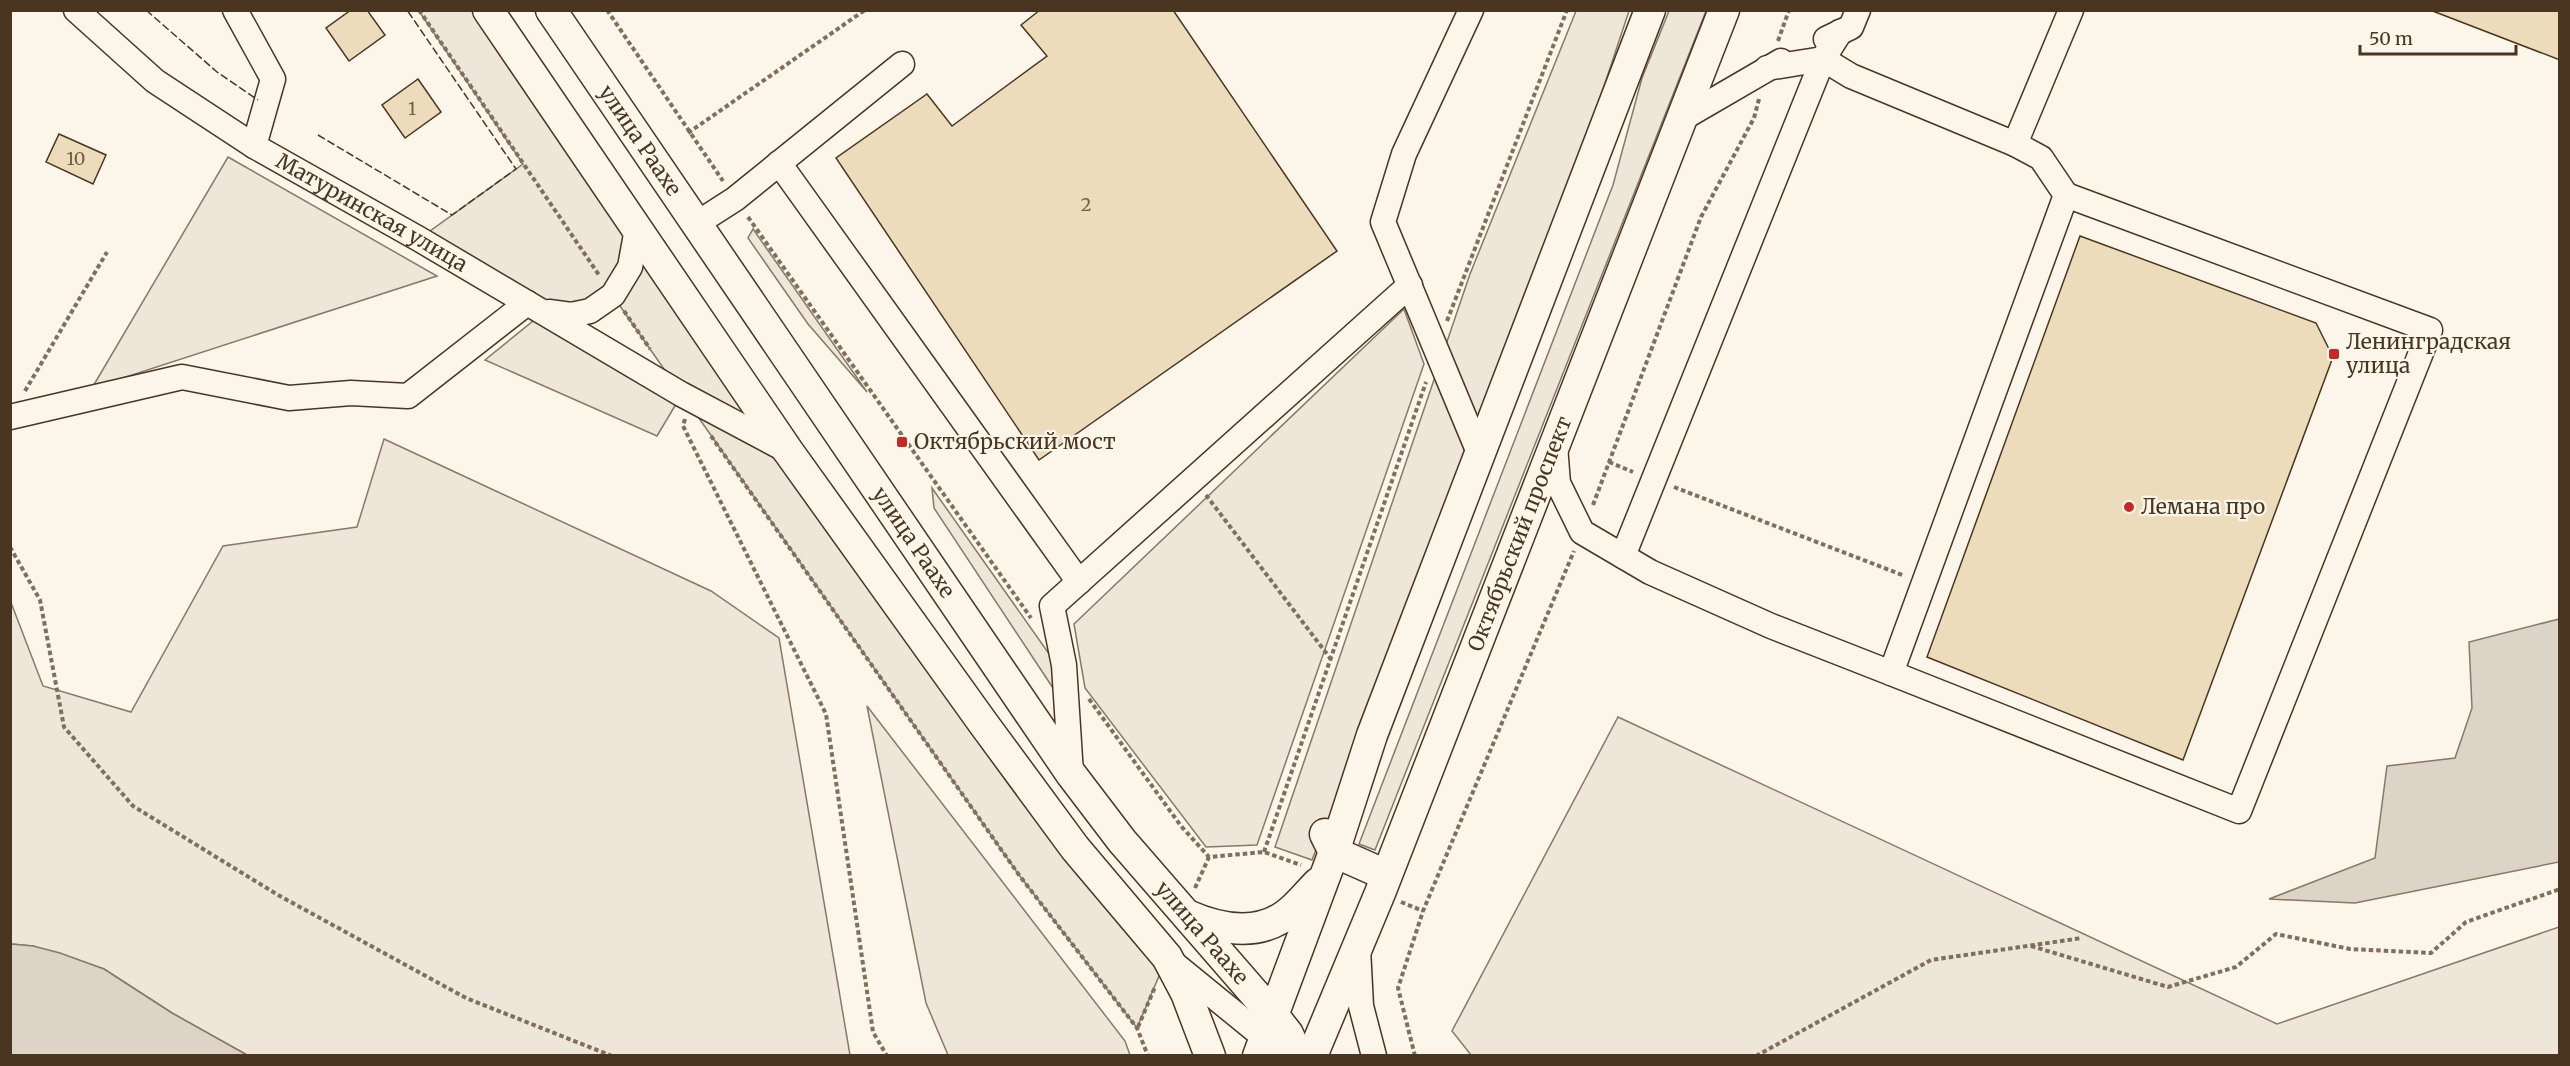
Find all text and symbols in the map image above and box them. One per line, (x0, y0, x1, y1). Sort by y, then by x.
scale bar (2360, 18, 2516, 56)
text: 50 m (2369, 27, 2413, 50)
street label: улица Раахе (593, 80, 688, 201)
house number: 1 (408, 97, 416, 120)
house number: 10 (67, 147, 85, 170)
street label: Матуринская улица (271, 147, 473, 278)
house number: 2 (1081, 193, 1091, 216)
place label: Ленинградская улица (2346, 328, 2511, 379)
marker: Ленинградская улица (2327, 347, 2341, 361)
street label: Октябрьский проспект (1461, 412, 1578, 655)
place label: Октябрьский мост (914, 428, 1116, 455)
marker: Октябрьский мост (895, 435, 909, 449)
street label: улица Раахе (866, 481, 961, 603)
place label: Лемана про (2141, 493, 2265, 520)
marker: Лемана про (2122, 500, 2136, 514)
street label: улица Раахе (1150, 875, 1254, 990)

